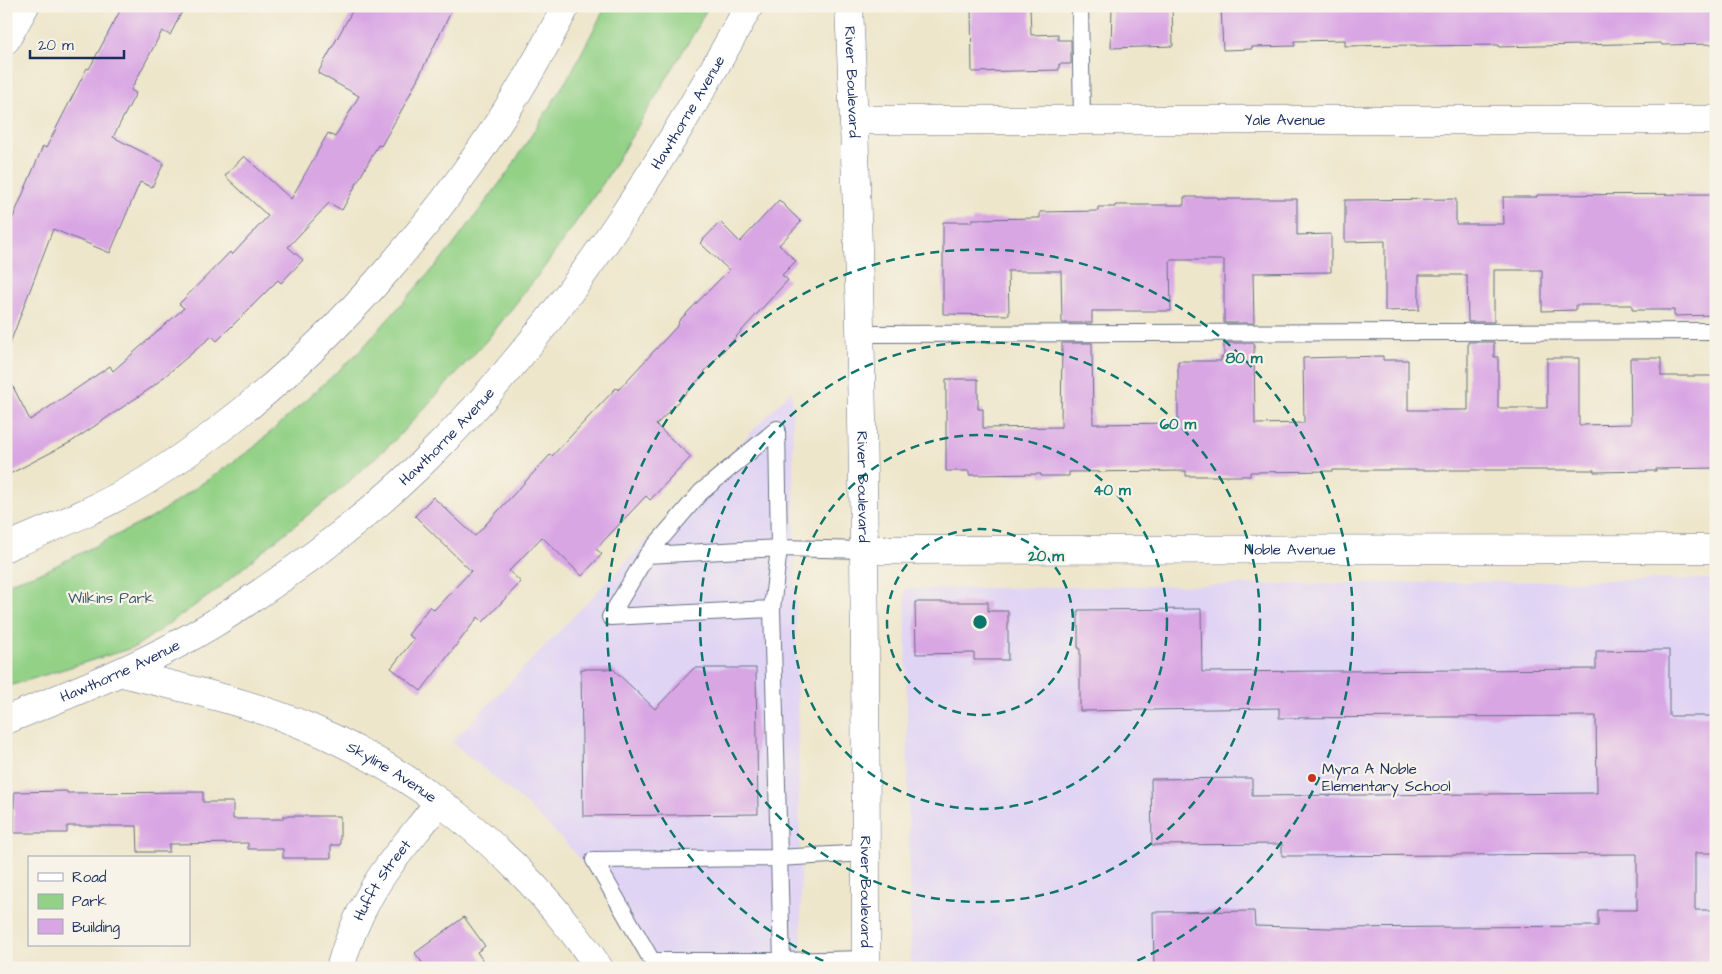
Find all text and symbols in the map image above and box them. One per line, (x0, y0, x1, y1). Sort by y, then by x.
street label: River Boulevard (839, 26, 864, 138)
scale bar (30, 28, 124, 60)
text: 20 m (38, 35, 74, 56)
street label: Hawthorne Avenue (646, 52, 730, 174)
street label: Yale Avenue (1245, 110, 1325, 131)
text: 80 m (1226, 348, 1263, 369)
street label: Hawthorne Avenue (395, 383, 500, 491)
text: 60 m (1160, 414, 1197, 435)
street label: River Boulevard (851, 431, 874, 543)
text: 40 m (1093, 480, 1131, 501)
street label: Noble Avenue (1244, 539, 1336, 561)
text: 20 m (1027, 546, 1064, 567)
park label: Wilkins Park (68, 588, 154, 609)
centre of rings (971, 613, 989, 631)
street label: Hawthorne Avenue (57, 635, 184, 708)
street label: Skyline Avenue (343, 737, 441, 808)
place label: Myra A Noble Elementary School (1322, 759, 1451, 798)
marker: Myra A Noble Elementary School (1306, 772, 1318, 784)
street label: Hufft Street (348, 835, 416, 924)
street label: River Boulevard (855, 836, 876, 948)
legend (28, 856, 190, 946)
text: Road (72, 867, 107, 888)
text: Park (72, 891, 107, 912)
text: Building (72, 917, 120, 939)

